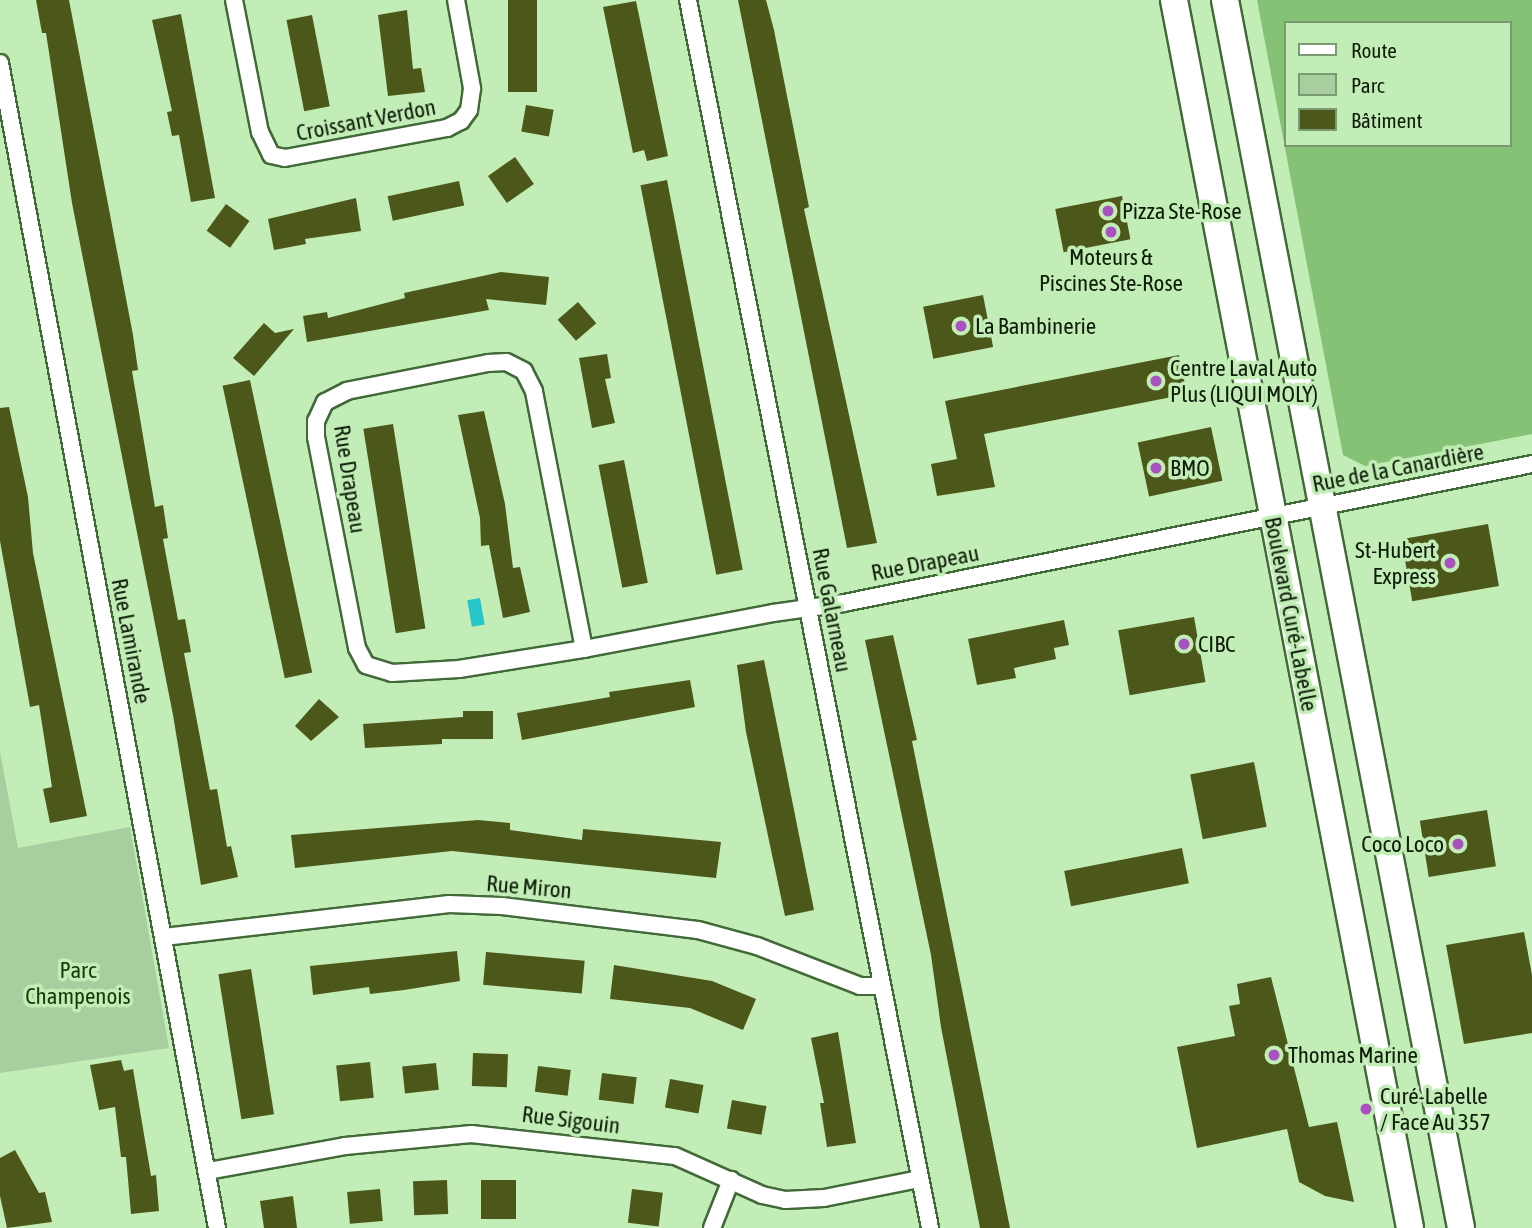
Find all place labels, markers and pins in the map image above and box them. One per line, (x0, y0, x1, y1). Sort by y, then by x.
place label: Pizza Ste-Rose (1122, 197, 1242, 225)
marker: Pizza Ste-Rose (1100, 203, 1116, 219)
marker: Moteurs & Piscines Ste-Rose (1103, 224, 1119, 240)
place label: Moteurs & Piscines Ste-Rose (1039, 243, 1183, 297)
place label: La Bambinerie (975, 312, 1096, 340)
marker: La Bambinerie (953, 318, 969, 334)
place label: Centre Laval Auto Plus (LIQUI MOLY) (1170, 354, 1318, 408)
marker: Centre Laval Auto Plus (LIQUI MOLY) (1148, 373, 1164, 389)
place label: BMO (1170, 454, 1210, 482)
marker: BMO (1148, 460, 1164, 476)
place label: St-Hubert Express (1355, 536, 1436, 590)
marker: St-Hubert Express (1442, 555, 1458, 571)
place label: CIBC (1198, 630, 1235, 658)
marker: CIBC (1176, 636, 1192, 652)
place label: Coco Loco (1361, 830, 1444, 858)
marker: Coco Loco (1450, 836, 1466, 852)
place label: Thomas Marine (1288, 1041, 1418, 1069)
marker: Thomas Marine (1266, 1047, 1282, 1063)
place label: Curé-Labelle / Face Au 357 (1380, 1082, 1490, 1136)
marker: Curé-Labelle / Face Au 357 (1358, 1101, 1374, 1117)

